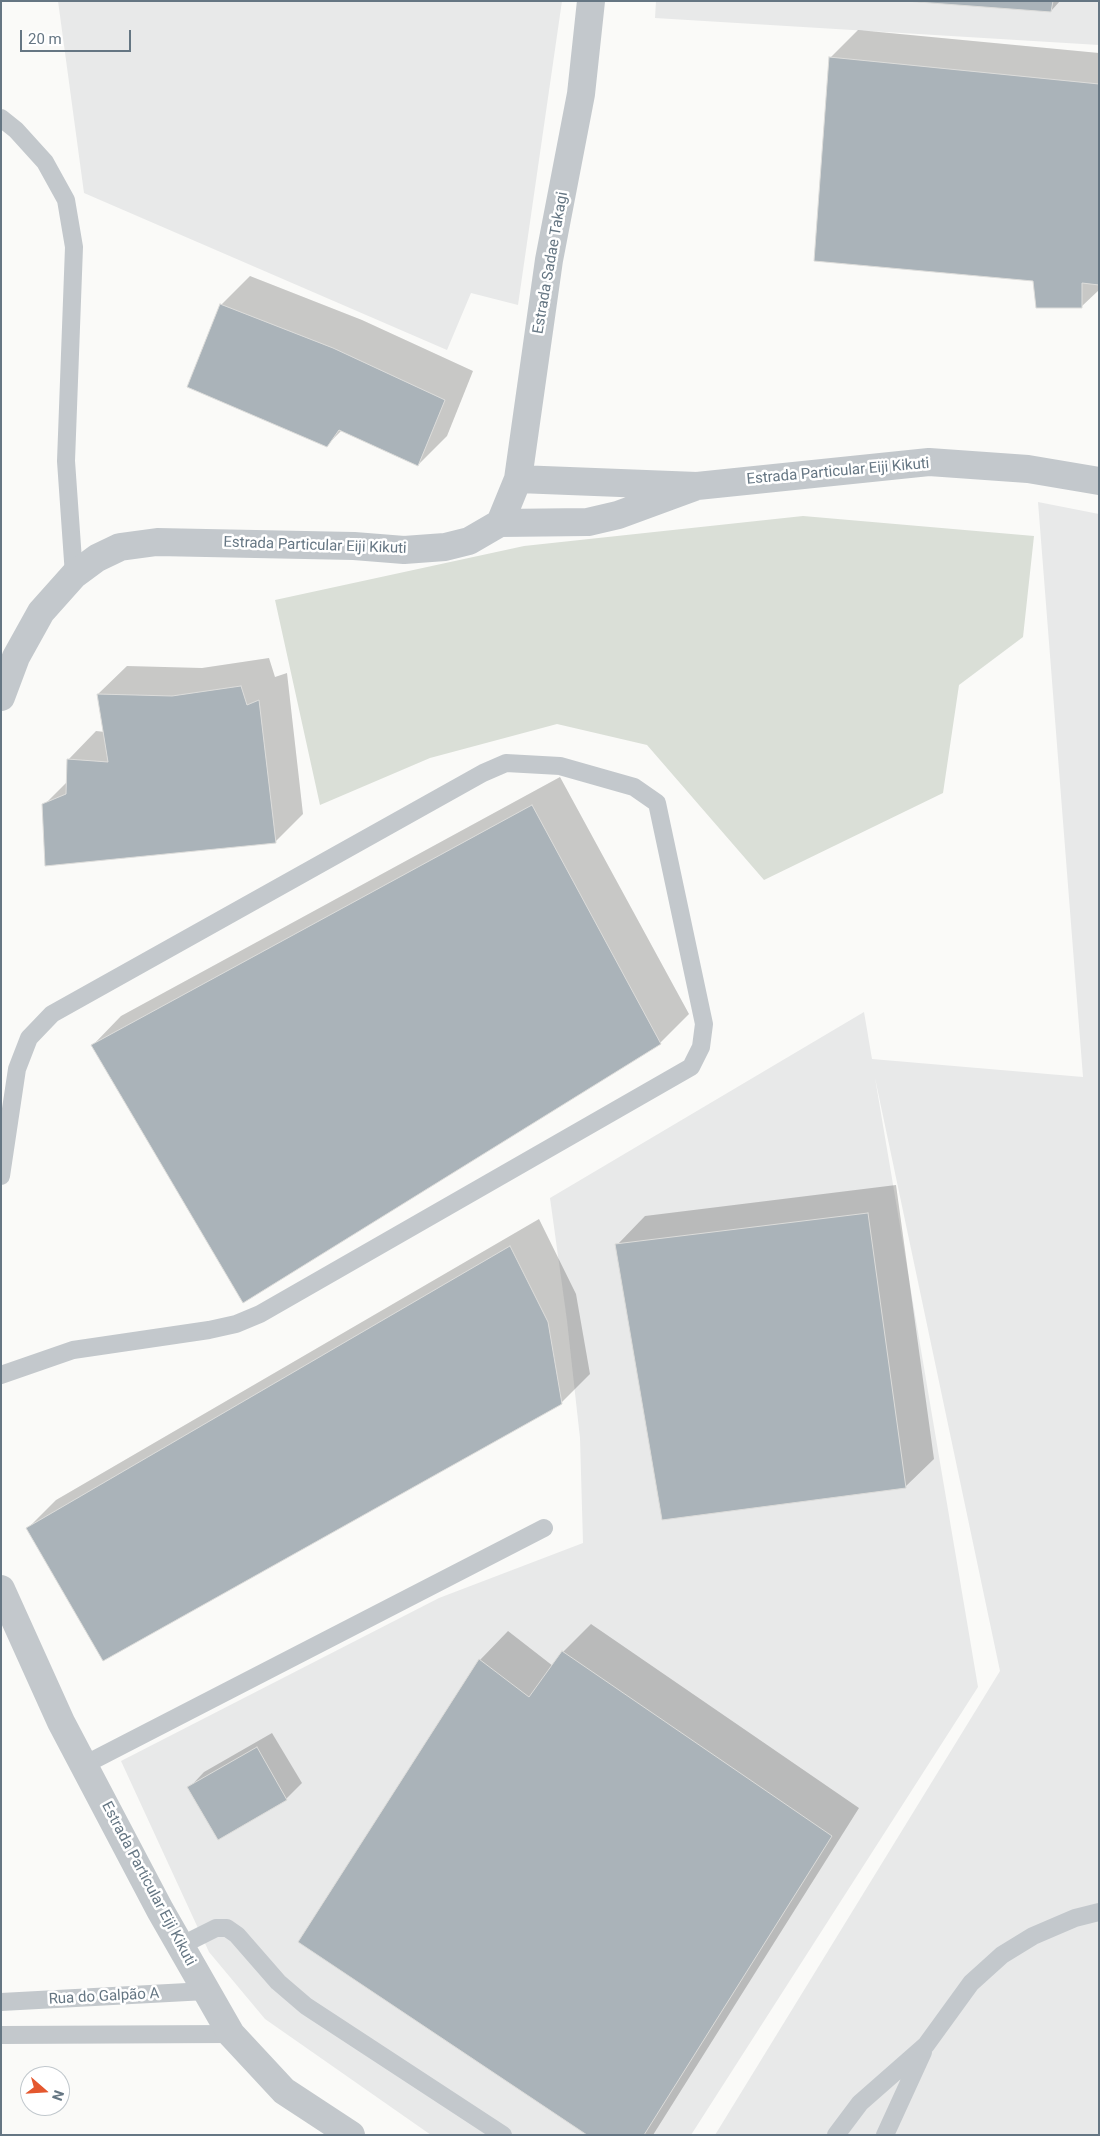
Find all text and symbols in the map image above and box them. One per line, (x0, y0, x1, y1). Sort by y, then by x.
scale bar (22, 20, 134, 52)
text: 20 m (28, 30, 62, 48)
street label: Estrada Sadae Takagi (530, 191, 572, 335)
street label: Estrada Particular Eiji Kikuti (746, 455, 930, 489)
street label: Estrada Particular Eiji Kikuti (223, 534, 407, 558)
street label: Estrada Particular Eiji Kikuti (97, 1799, 199, 1969)
street label: Rua do Galpão A (48, 1985, 160, 2009)
north arrow (20, 2066, 70, 2116)
text: N (49, 2088, 67, 2103)

